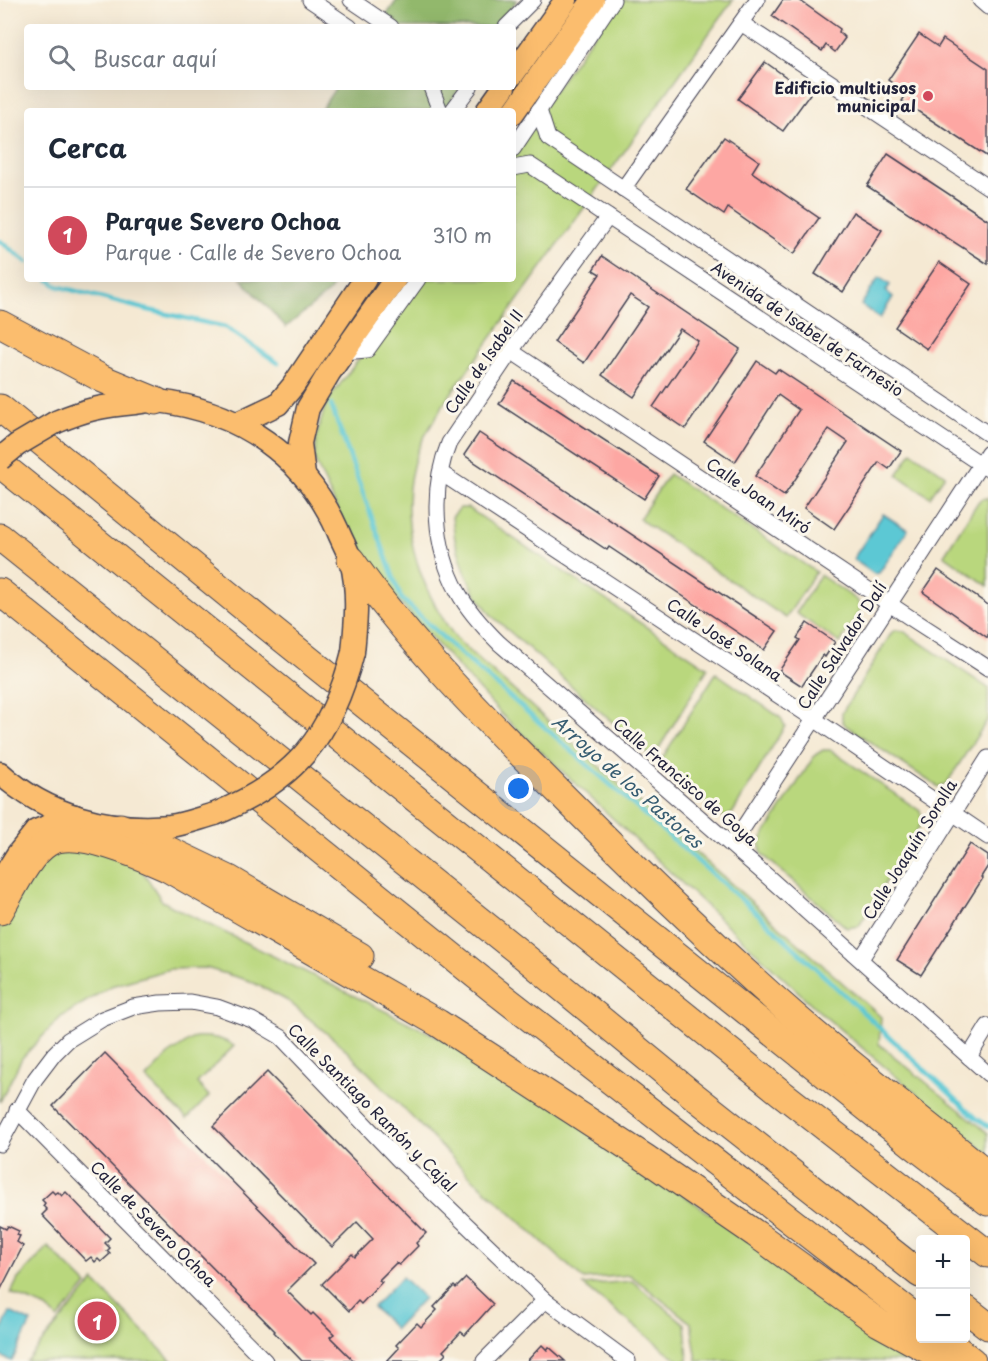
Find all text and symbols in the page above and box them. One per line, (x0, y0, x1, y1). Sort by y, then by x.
search box (24, 24, 516, 90)
icon: search (45, 41, 78, 74)
text: Buscar aquí (93, 41, 217, 74)
place label: Edificio multiusos municipal (775, 75, 916, 117)
marker: Edificio multiusos municipal (921, 89, 935, 103)
text: Cerca (48, 128, 127, 167)
text: Parque Severo Ochoa (105, 204, 341, 237)
text: 1 (63, 220, 72, 250)
text: 310 m (432, 220, 492, 250)
text: Parque · Calle de Severo Ochoa (105, 237, 401, 267)
street label: Avenida de Isabel de Farnesio (707, 254, 909, 402)
street label: Calle de Isabel II (438, 304, 528, 418)
street label: Calle Joan Miró (702, 451, 816, 539)
street label: Calle Salvador Dalí (791, 576, 892, 714)
street label: Calle José Solana (662, 591, 788, 687)
water label: Arroyo de los Pastores (547, 708, 710, 855)
street label: Calle Francisco de Goya (609, 711, 763, 851)
your location (504, 774, 533, 803)
street label: Calle Joaquín Sorolla (856, 774, 962, 924)
street label: Calle Santiago Ramón y Cajal (283, 1017, 463, 1197)
street label: Calle de Severo Ochoa (86, 1155, 222, 1291)
map controls (916, 1235, 970, 1343)
button: + (916, 1235, 970, 1289)
button: − (916, 1289, 970, 1343)
pin: 1 (78, 1298, 116, 1344)

